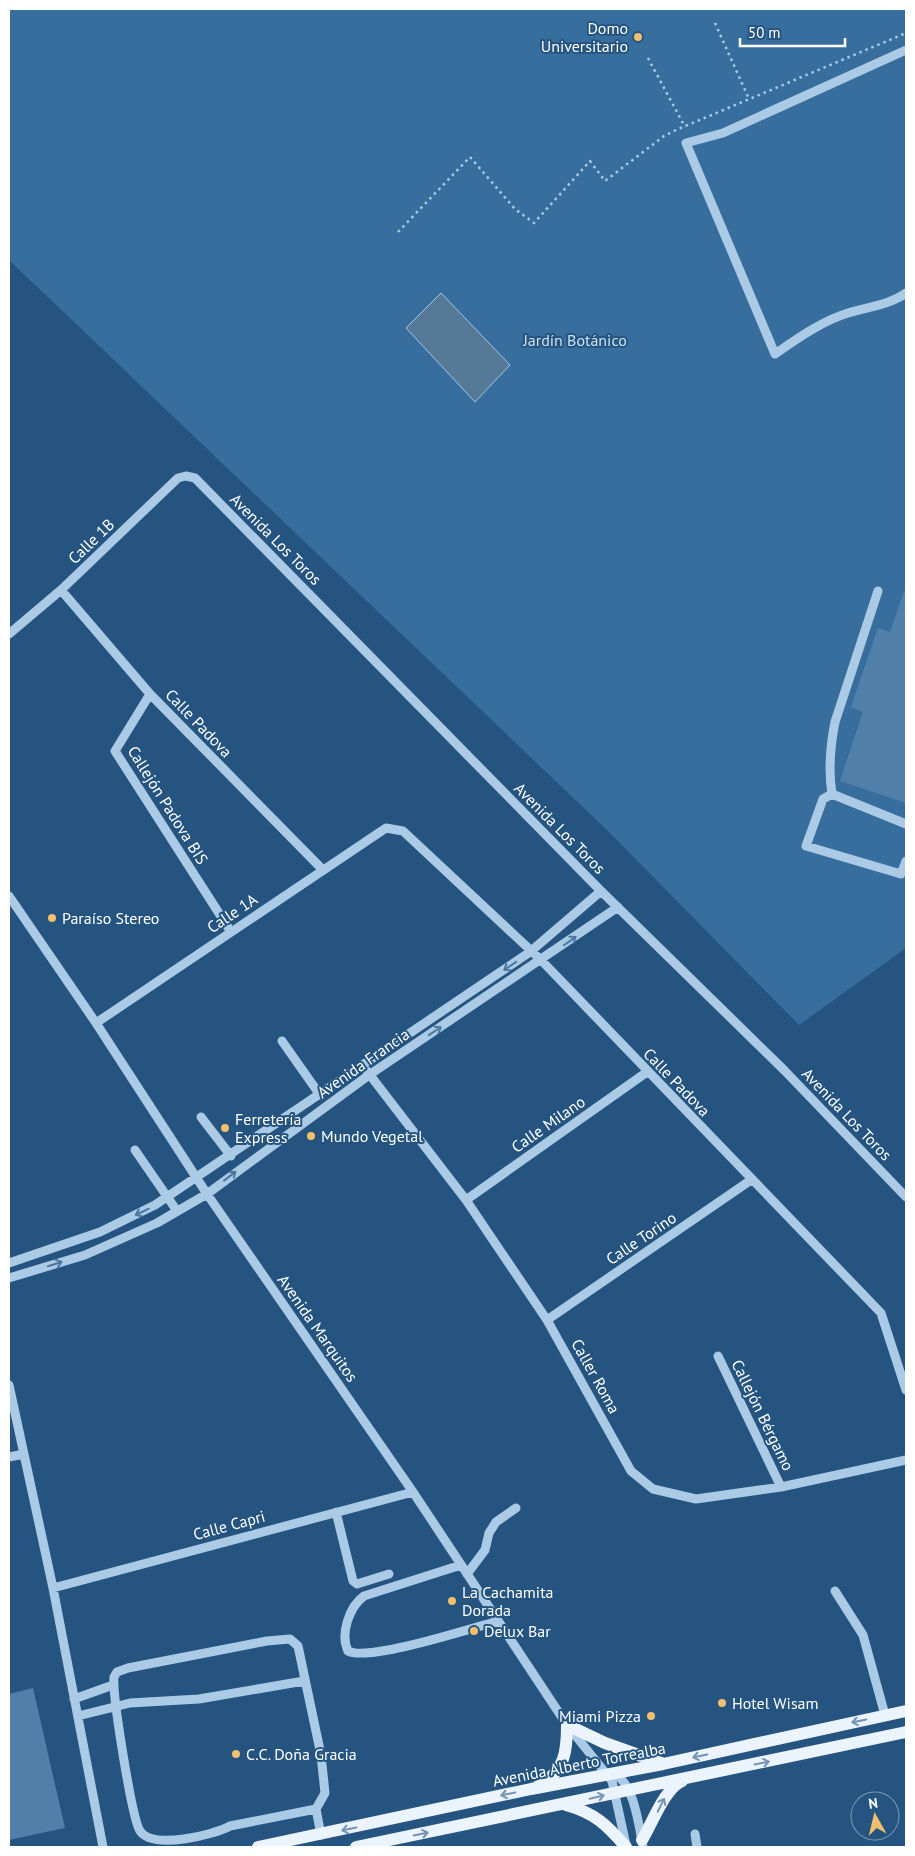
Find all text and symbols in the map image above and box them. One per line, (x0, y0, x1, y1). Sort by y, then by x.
scale bar (740, 15, 845, 47)
place label: Domo Universitario (541, 18, 628, 56)
text: 50 m (748, 23, 781, 42)
marker: Domo Universitario (632, 31, 644, 43)
park label: Jardín Botánico (522, 330, 627, 350)
street label: Avenida Los Toros (226, 489, 326, 589)
street label: Calle 1B (64, 514, 118, 568)
street label: Calle Padova (161, 685, 237, 761)
street label: Callejón Padova BIS (124, 742, 212, 868)
street label: Avenida Los Toros (510, 778, 610, 878)
street label: Calle 1A (203, 889, 262, 937)
place label: Paraíso Stereo (62, 908, 159, 928)
marker: Paraíso Stereo (46, 912, 58, 924)
one-way arrow (562, 936, 576, 946)
one-way arrow (503, 961, 517, 971)
street label: Avenida Francia (313, 1024, 413, 1102)
one-way arrow (427, 1026, 441, 1036)
street label: Calle Padova (639, 1044, 715, 1120)
street label: Avenida Los Toros (798, 1064, 896, 1165)
street label: Calle Milano (507, 1091, 589, 1157)
place label: Ferretería Express (235, 1109, 301, 1147)
marker: Ferretería Express (219, 1122, 231, 1134)
place label: Mundo Vegetal (321, 1126, 423, 1146)
marker: Mundo Vegetal (305, 1130, 317, 1142)
one-way arrow (224, 1170, 237, 1181)
street label: Calle Torino (602, 1207, 680, 1269)
one-way arrow (135, 1208, 150, 1217)
one-way arrow (47, 1259, 63, 1269)
street label: Avenida Marquitos (274, 1270, 363, 1386)
street label: Caller Roma (567, 1335, 625, 1417)
street label: Callejón Bérgamo (727, 1356, 799, 1474)
street label: Calle Capri (191, 1506, 267, 1544)
place label: La Cachamita Dorada (462, 1582, 554, 1620)
marker: La Cachamita Dorada (446, 1595, 458, 1607)
place label: Delux Bar (484, 1621, 551, 1641)
marker: Delux Bar (468, 1625, 480, 1637)
place label: Hotel Wisam (732, 1693, 819, 1713)
marker: Hotel Wisam (716, 1697, 728, 1709)
place label: Miami Pizza (559, 1706, 641, 1726)
marker: Miami Pizza (645, 1710, 657, 1722)
one-way arrow (851, 1717, 867, 1726)
street label: Avenida Alberto Torrealba (491, 1737, 667, 1791)
place label: C.C. Doña Gracia (246, 1744, 357, 1764)
marker: C.C. Doña Gracia (230, 1748, 242, 1760)
one-way arrow (692, 1752, 708, 1761)
one-way arrow (754, 1757, 770, 1767)
one-way arrow (500, 1790, 516, 1799)
north arrow (850, 1791, 900, 1841)
one-way arrow (589, 1792, 605, 1801)
text: N (867, 1794, 879, 1813)
one-way arrow (657, 1798, 667, 1813)
one-way arrow (341, 1825, 357, 1834)
one-way arrow (412, 1829, 428, 1838)

